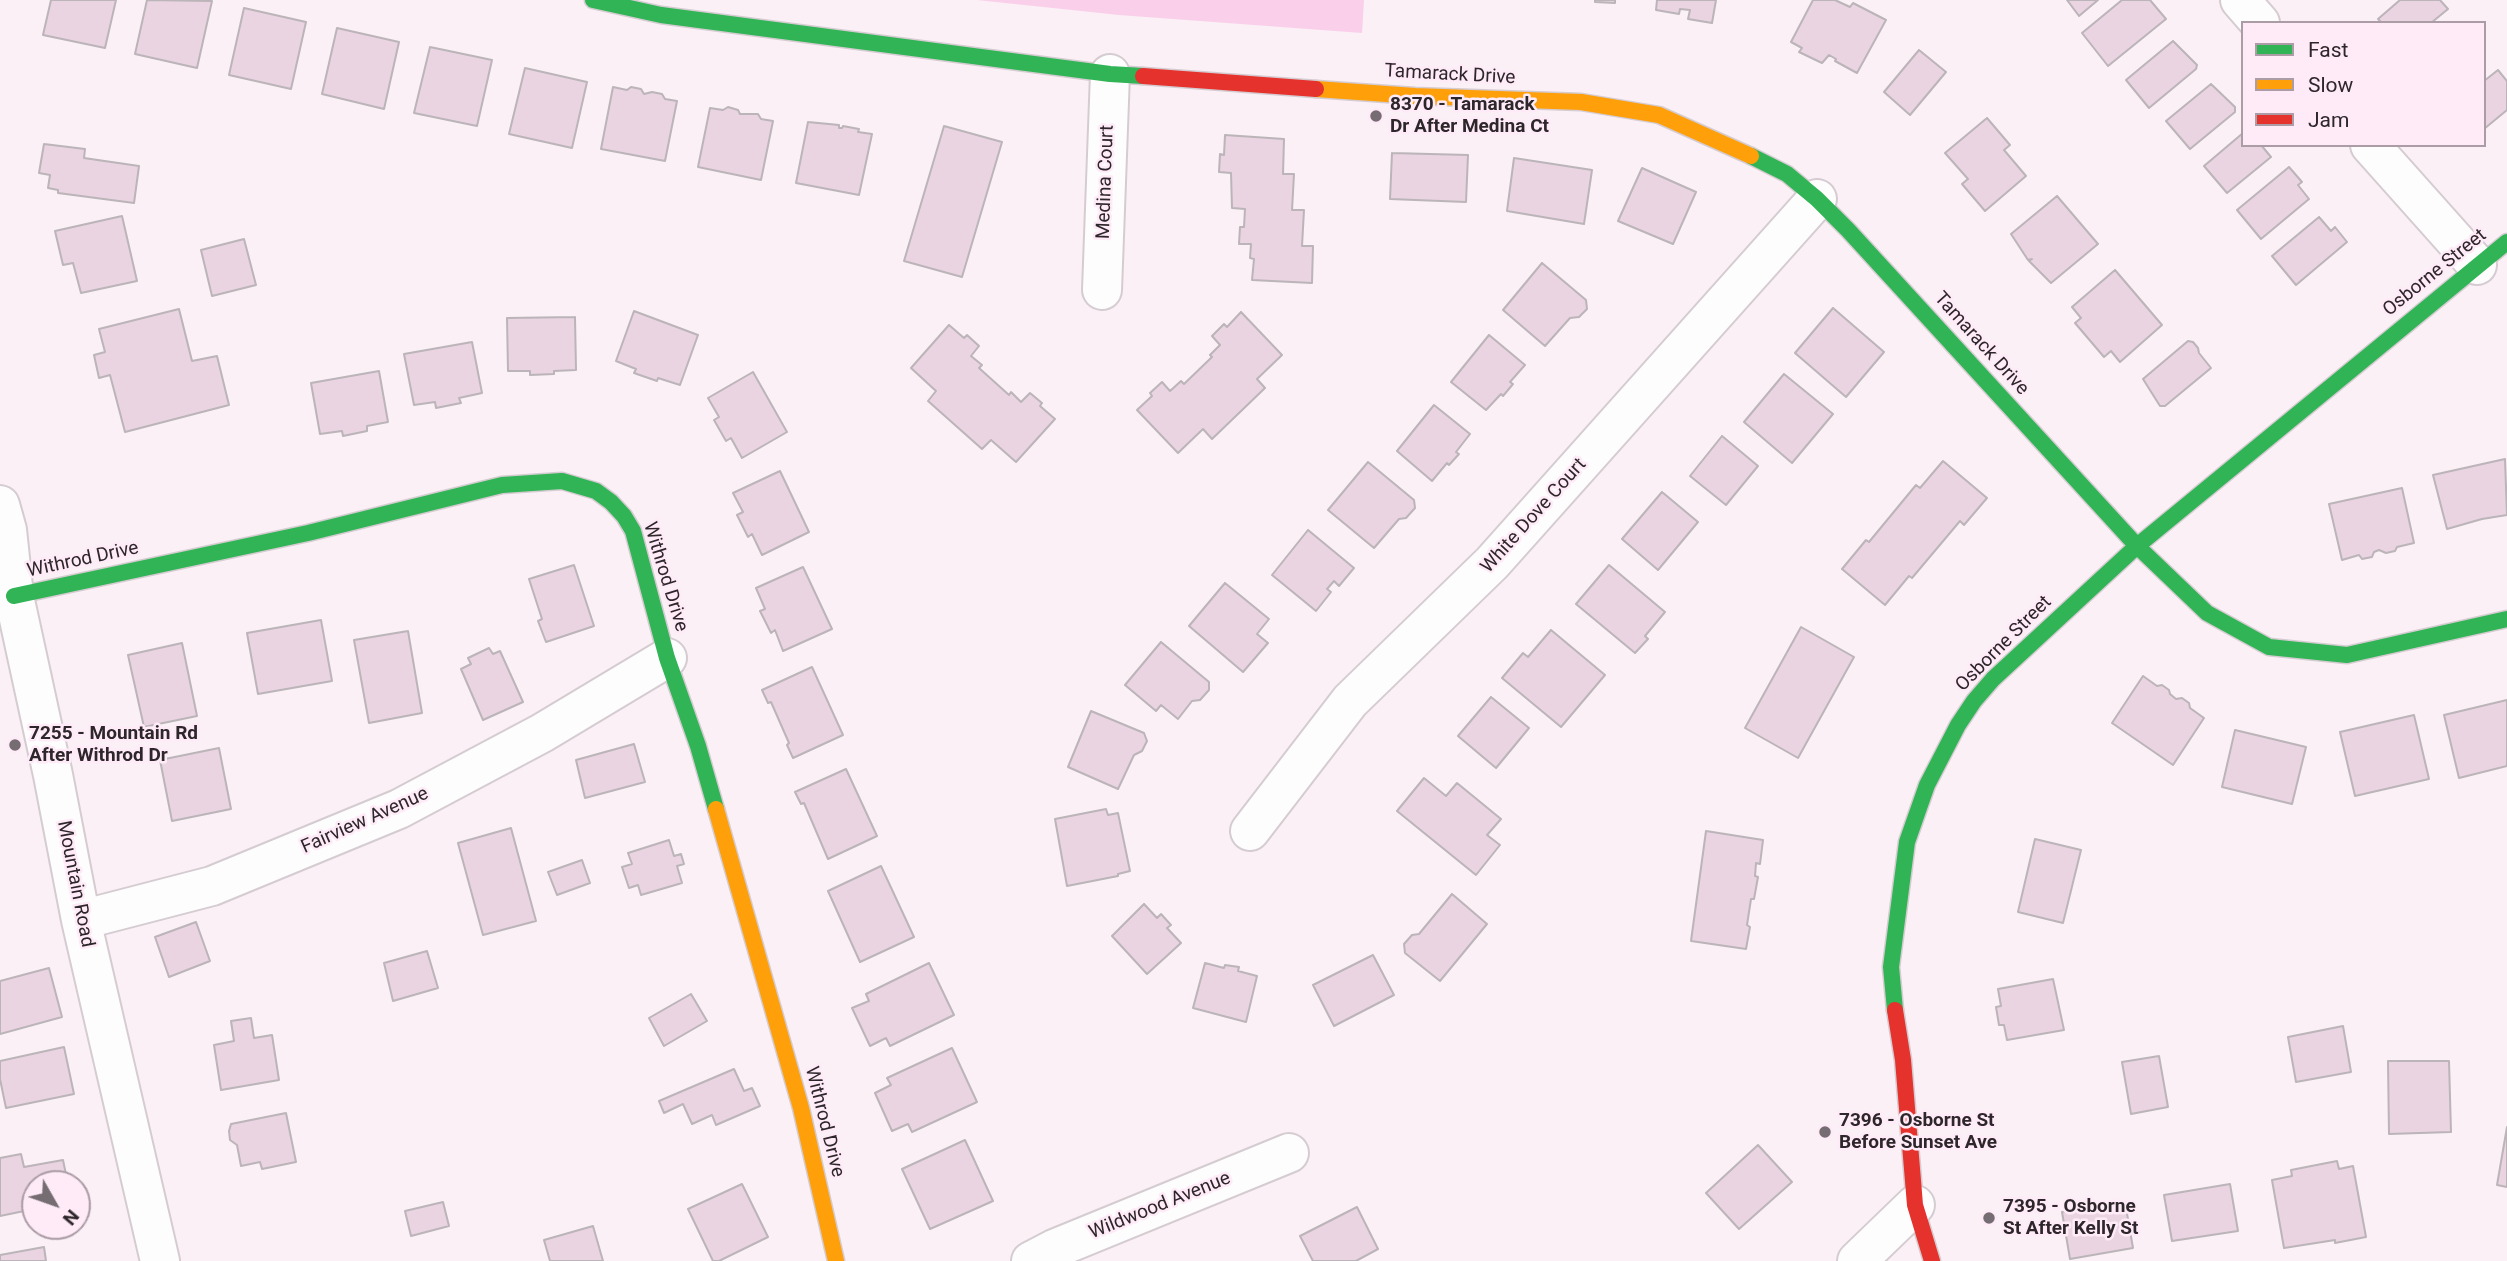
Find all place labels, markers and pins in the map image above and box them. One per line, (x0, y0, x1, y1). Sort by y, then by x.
place label: 8370 - Tamarack Dr After Medina Ct (1390, 94, 1549, 138)
marker: 8370 - Tamarack Dr After Medina Ct (1368, 108, 1384, 124)
place label: 7255 - Mountain Rd After Withrod Dr (29, 723, 198, 767)
marker: 7255 - Mountain Rd After Withrod Dr (7, 737, 23, 753)
place label: 7396 - Osborne St Before Sunset Ave (1839, 1110, 1997, 1154)
marker: 7396 - Osborne St Before Sunset Ave (1817, 1124, 1833, 1140)
place label: 7395 - Osborne St After Kelly St (2003, 1196, 2138, 1240)
marker: 7395 - Osborne St After Kelly St (1981, 1210, 1997, 1226)

